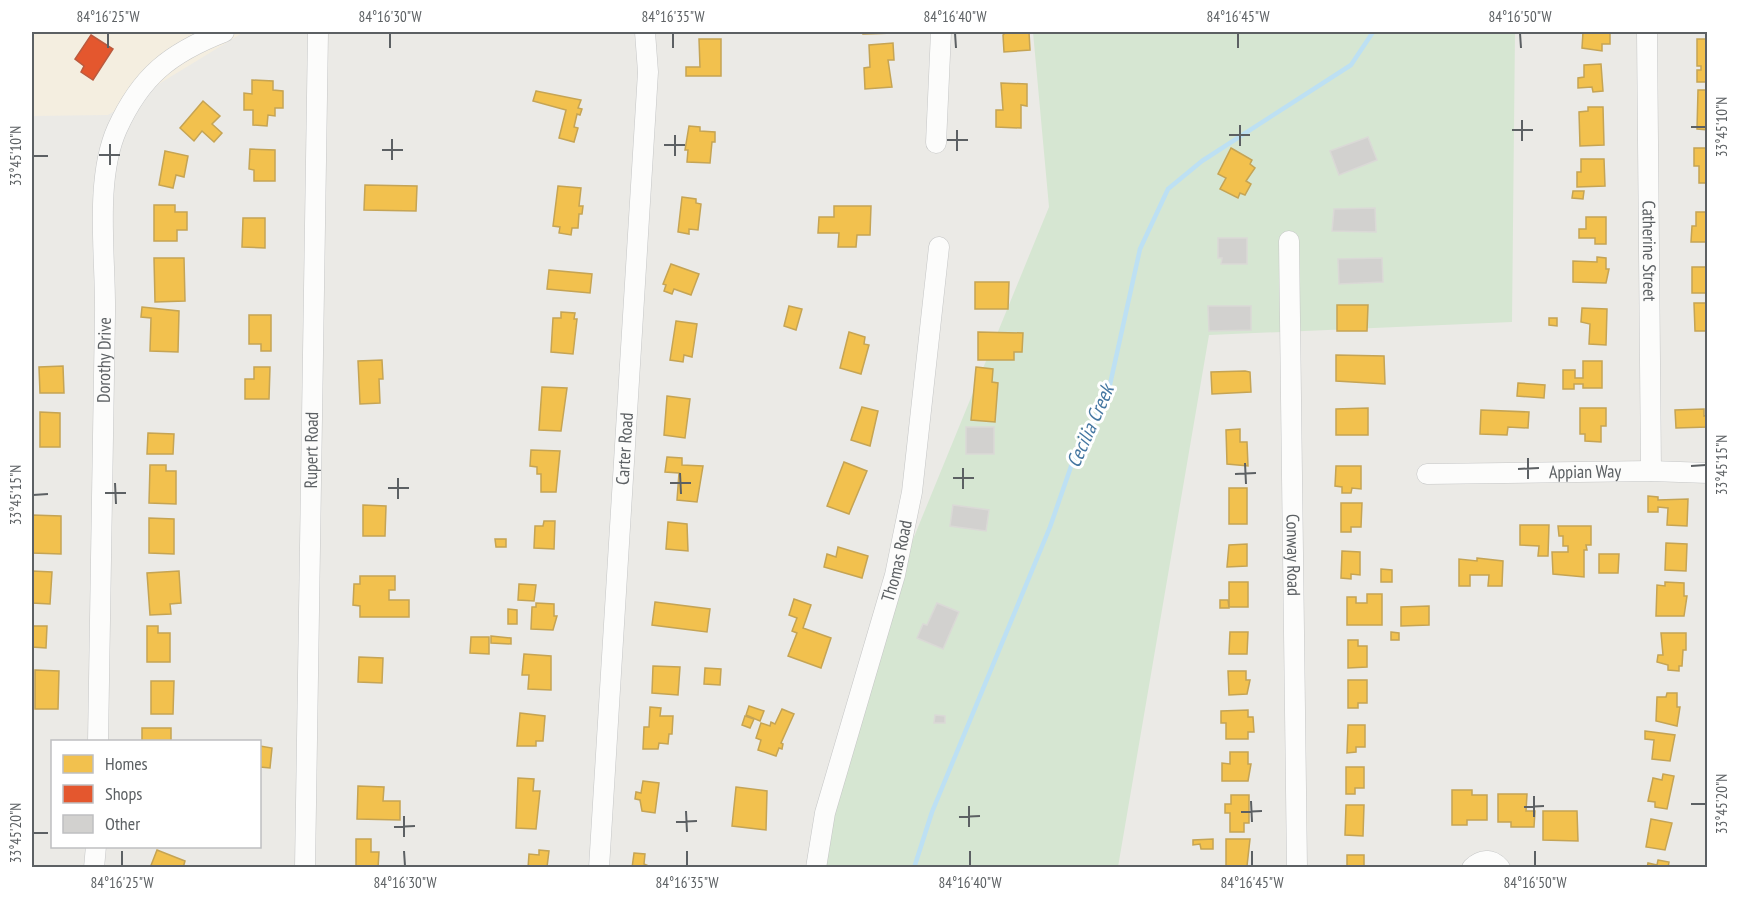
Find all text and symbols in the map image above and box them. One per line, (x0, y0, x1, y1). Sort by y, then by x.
text: 84°16'25"W (76, 7, 140, 26)
text: 84°16'30"W (358, 7, 422, 26)
text: 84°16'35"W (641, 7, 705, 26)
text: 84°16'40"W (923, 7, 987, 26)
text: 84°16'45"W (1206, 7, 1270, 26)
text: 84°16'50"W (1488, 7, 1552, 26)
text: 33°45'10"N (1712, 97, 1731, 157)
text: 33°45'10"N (6, 126, 25, 186)
street label: Catherine Street (1638, 200, 1661, 302)
street label: Dorothy Drive (92, 317, 116, 403)
water label: Cecilia Creek (1060, 379, 1121, 471)
street label: Rupert Road (299, 412, 323, 489)
street label: Carter Road (611, 412, 638, 486)
text: 33°45'15"N (1712, 435, 1731, 495)
street label: Appian Way (1549, 459, 1621, 483)
text: 33°45'15"N (6, 465, 25, 525)
street label: Conway Road (1281, 514, 1306, 596)
street label: Thomas Road (876, 518, 917, 604)
legend (51, 740, 261, 848)
text: Homes (105, 752, 148, 775)
text: 33°45'20"N (1712, 774, 1731, 834)
text: Shops (105, 782, 142, 805)
text: 33°45'20"N (6, 803, 25, 863)
text: Other (105, 812, 140, 835)
text: 84°16'25"W (90, 873, 154, 892)
text: 84°16'30"W (373, 873, 437, 892)
text: 84°16'35"W (655, 873, 719, 892)
text: 84°16'40"W (938, 873, 1002, 892)
text: 84°16'45"W (1220, 873, 1284, 892)
text: 84°16'50"W (1503, 873, 1567, 892)

